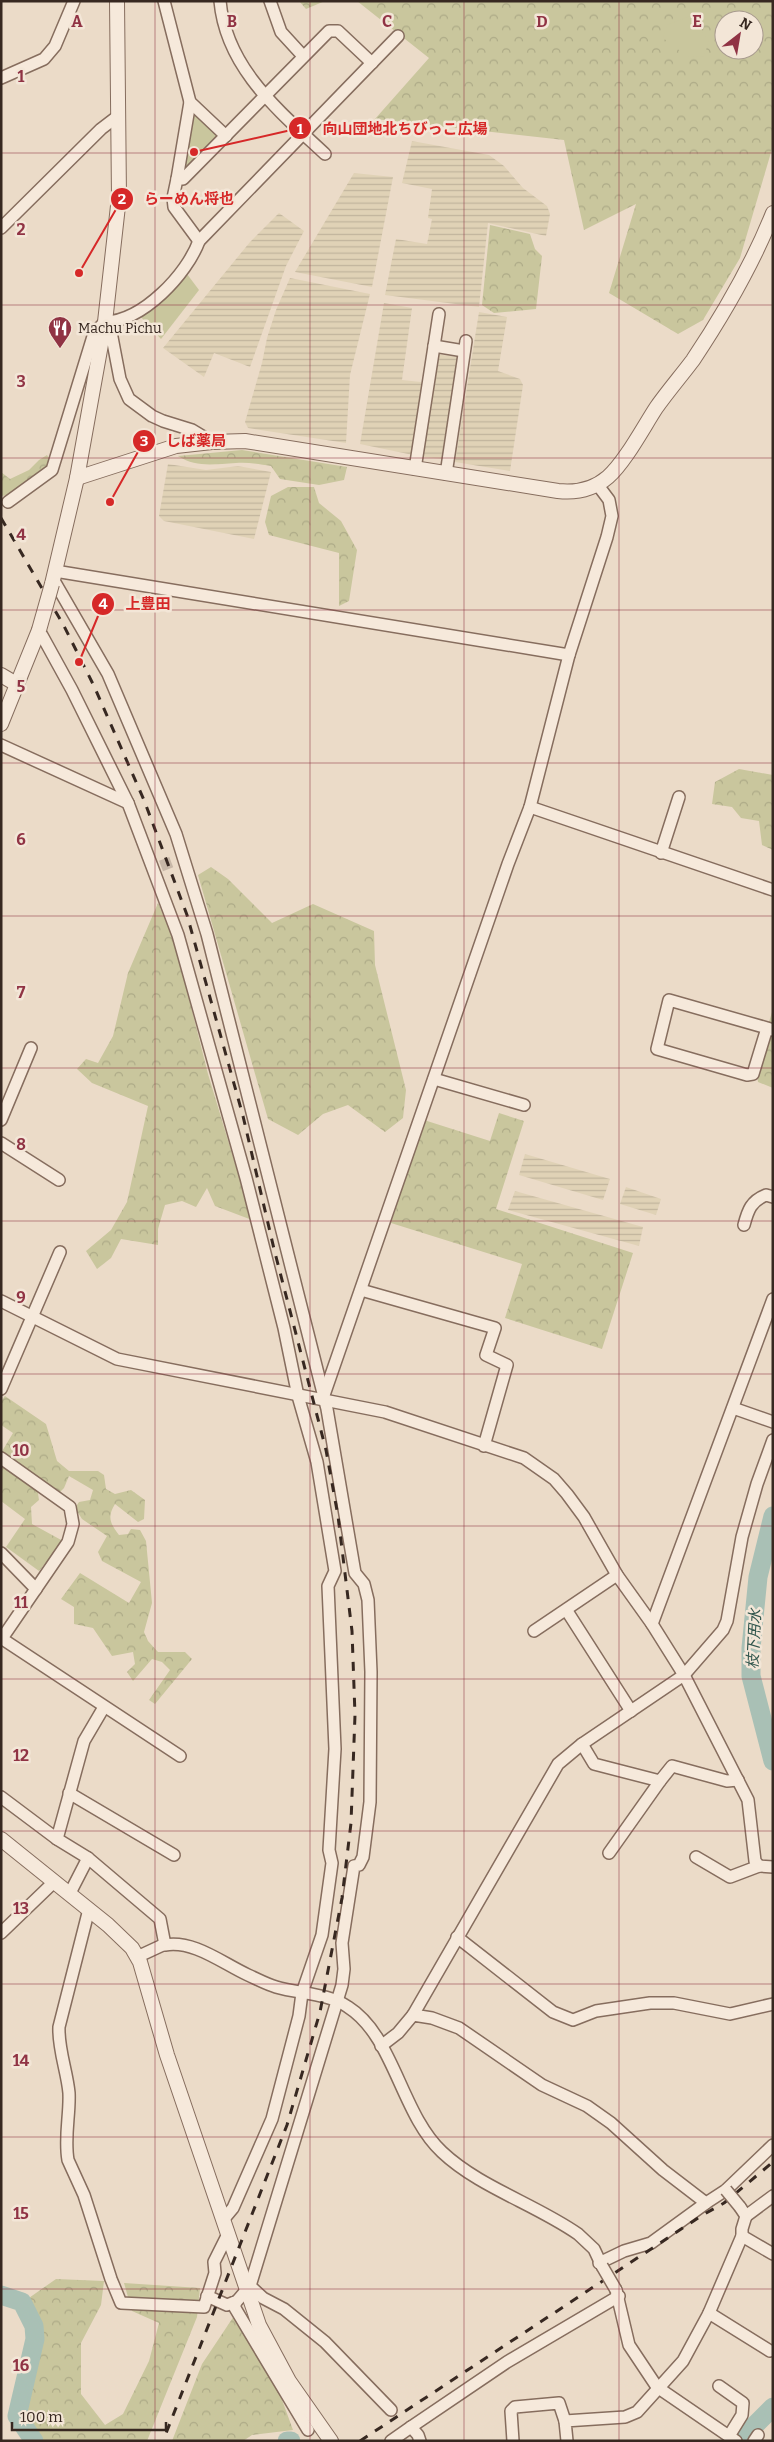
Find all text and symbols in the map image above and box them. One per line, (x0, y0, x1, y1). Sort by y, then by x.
north arrow (714, 10, 764, 60)
text: A (71, 12, 83, 31)
text: B (227, 12, 237, 31)
text: C (382, 12, 392, 31)
text: D (536, 12, 548, 31)
text: E (692, 12, 702, 31)
text: N (736, 14, 755, 34)
text: 1 (18, 67, 25, 86)
callout: 向山団地北ちびっこ広場 (287, 113, 497, 143)
text: 1 (297, 120, 304, 138)
text: 向山団地北ちびっこ広場 (322, 120, 488, 138)
callout: らーめん将也 (109, 184, 244, 214)
text: 2 (118, 190, 126, 208)
text: らーめん将也 (144, 190, 234, 208)
text: 2 (16, 220, 26, 239)
restaurant icon: Machu Pichu (47, 315, 73, 349)
place label: Machu Pichu (78, 320, 162, 337)
text: 3 (16, 372, 26, 391)
callout: しば薬局 (131, 426, 236, 456)
text: 3 (140, 432, 148, 450)
text: しば薬局 (166, 432, 226, 450)
text: 4 (16, 525, 26, 544)
callout: 上豊田 (91, 589, 181, 619)
text: 4 (98, 595, 108, 613)
text: 上豊田 (125, 595, 171, 613)
text: 5 (17, 677, 26, 696)
text: 6 (16, 830, 26, 849)
text: 7 (17, 983, 26, 1002)
text: 8 (16, 1135, 26, 1154)
text: 9 (16, 1288, 26, 1307)
text: 10 (12, 1441, 30, 1460)
text: 11 (14, 1593, 28, 1612)
water label: 枝下用水 (743, 1607, 765, 1669)
text: 12 (13, 1746, 29, 1765)
text: 13 (13, 1899, 29, 1918)
text: 14 (13, 2051, 30, 2070)
text: 15 (13, 2204, 29, 2223)
text: 16 (13, 2356, 30, 2375)
scale bar (12, 2400, 166, 2432)
text: 100 m (20, 2408, 63, 2426)

